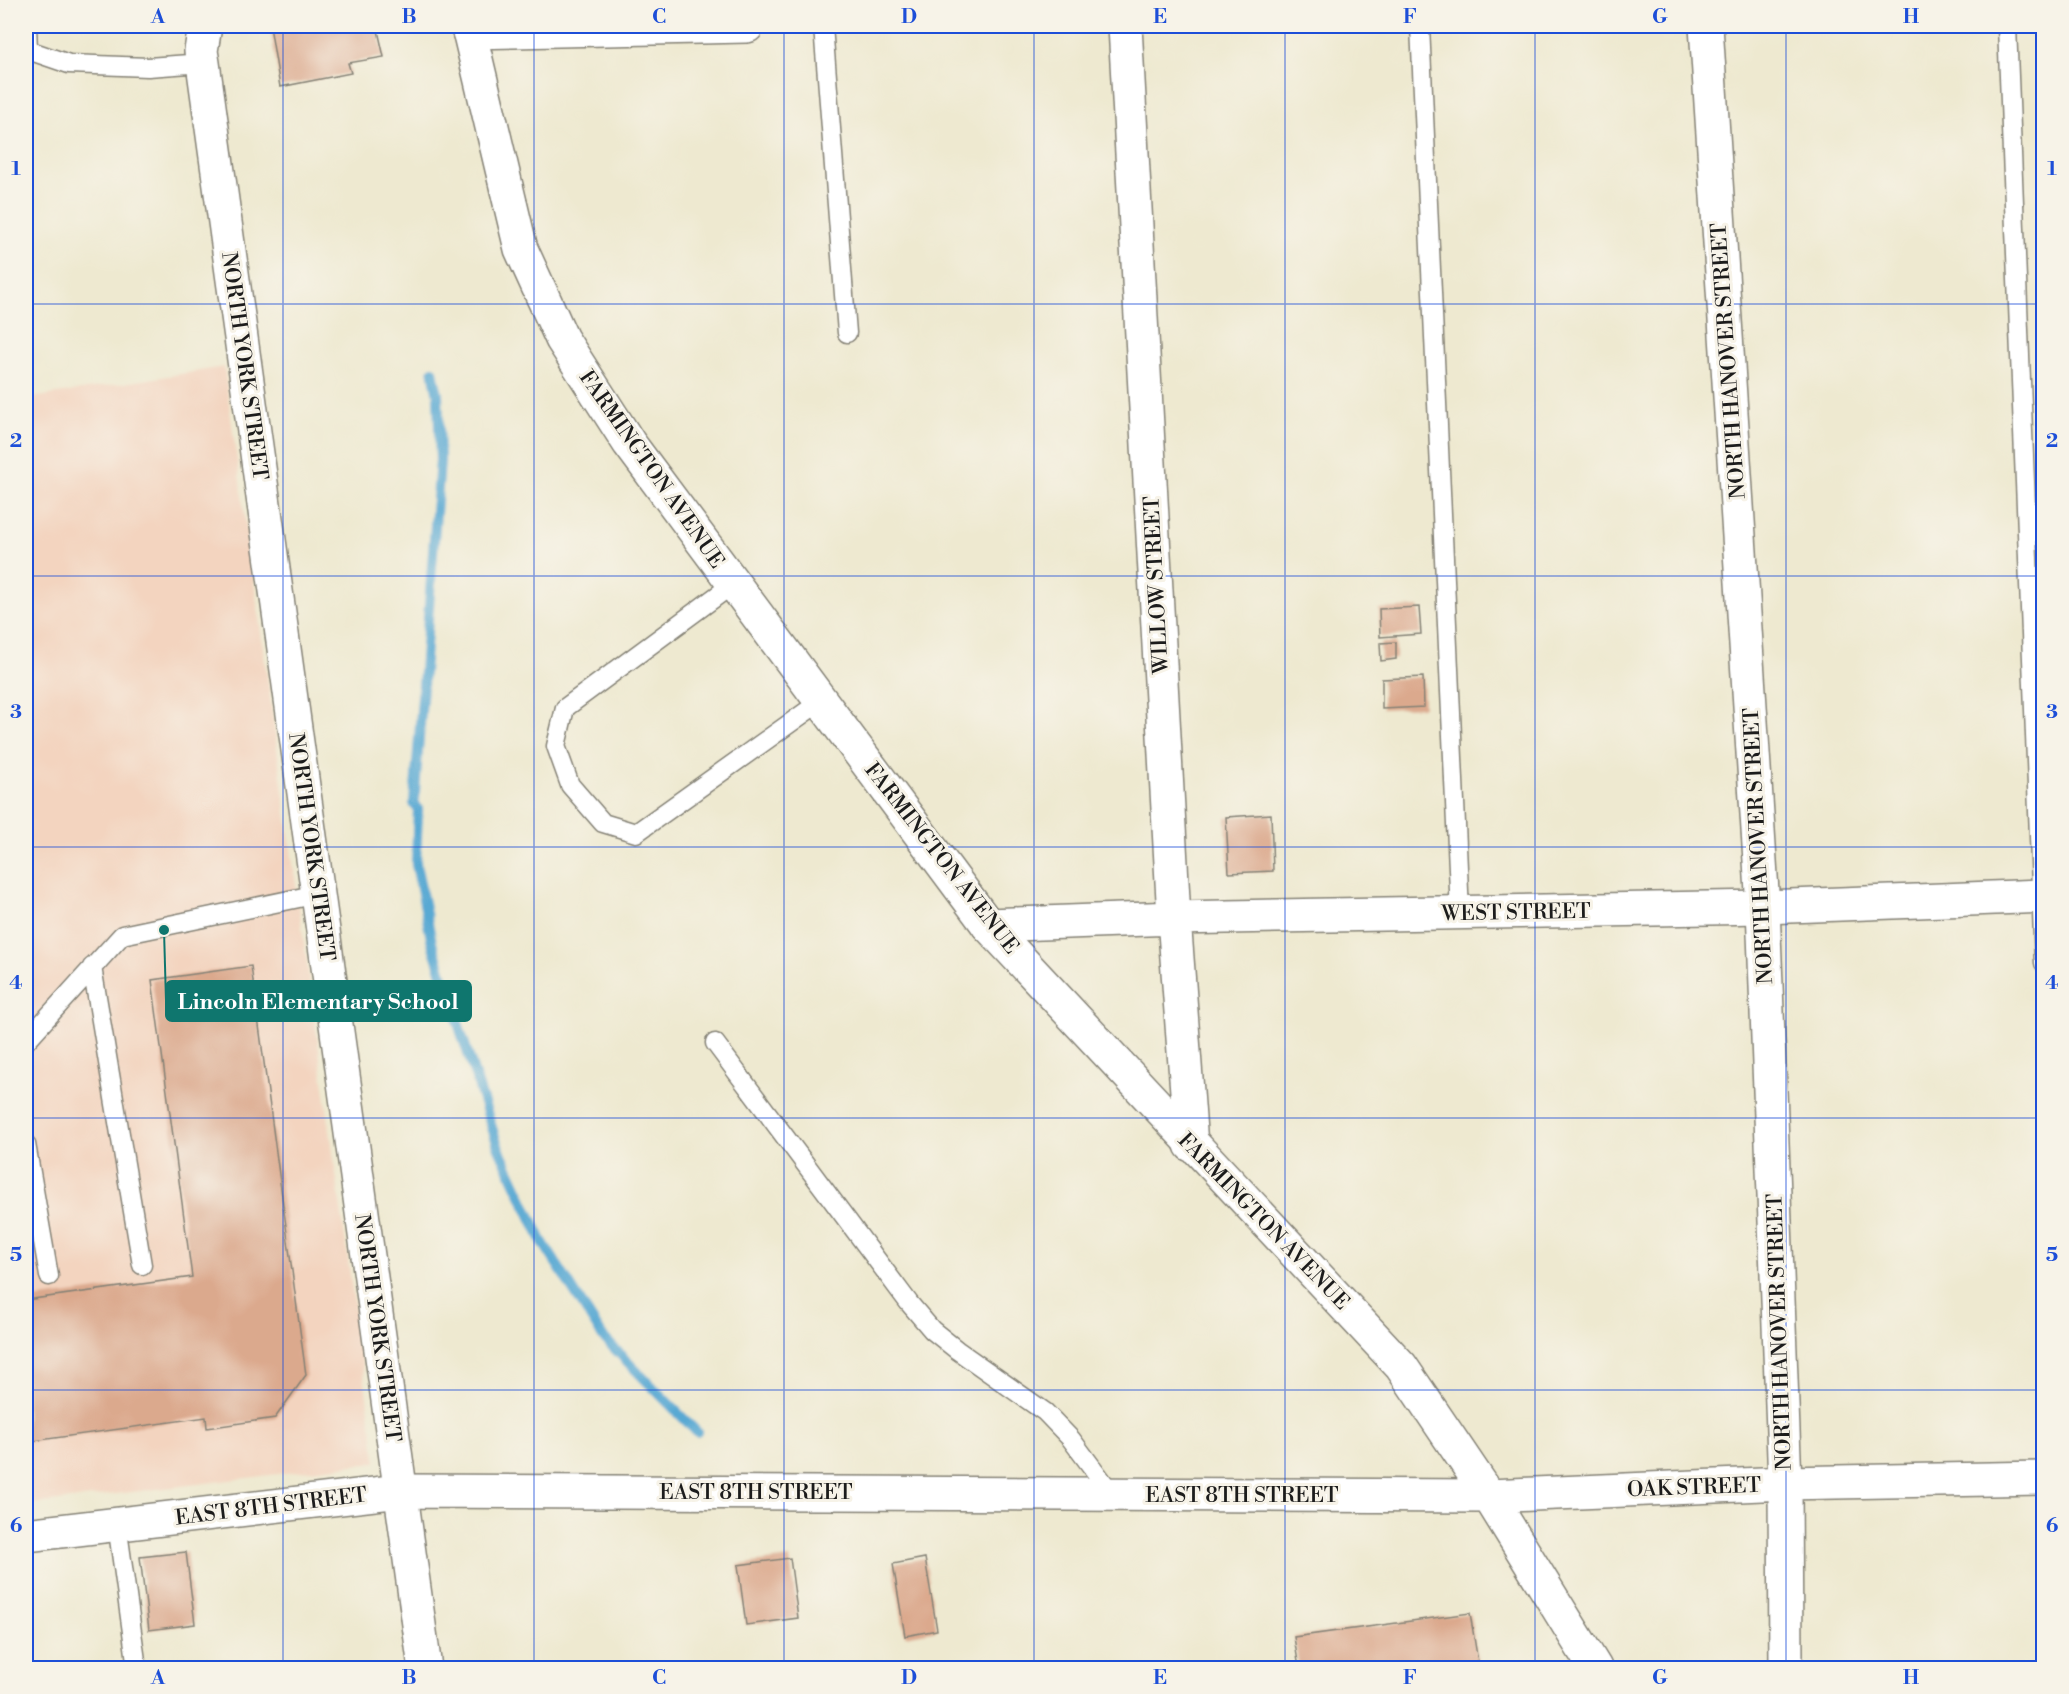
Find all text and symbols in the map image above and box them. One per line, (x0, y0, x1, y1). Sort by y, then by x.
text: A (150, 5, 166, 30)
text: B (401, 5, 417, 30)
text: C (652, 5, 666, 30)
text: D (901, 5, 917, 30)
text: E (1153, 5, 1167, 30)
text: F (1403, 5, 1417, 30)
text: G (1652, 5, 1668, 30)
text: H (1903, 5, 1920, 30)
text: 1 (11, 157, 21, 182)
text: 1 (2047, 157, 2057, 182)
street label: NORTH HANOVER STREET (1706, 222, 1752, 500)
street label: NORTH YORK STREET (215, 250, 273, 482)
street label: FARMINGTON AVENUE (573, 366, 729, 574)
text: 2 (10, 429, 22, 454)
text: 2 (2046, 429, 2058, 454)
street label: WILLOW STREET (1139, 495, 1175, 676)
text: 3 (10, 700, 22, 725)
text: 3 (2046, 700, 2058, 725)
street label: NORTH HANOVER STREET (1739, 707, 1779, 985)
street label: NORTH YORK STREET (282, 731, 340, 963)
street label: FARMINGTON AVENUE (858, 758, 1024, 960)
street label: WEST STREET (1440, 899, 1591, 927)
text: 4 (9, 971, 23, 996)
text: 4 (2045, 971, 2059, 996)
callout: Lincoln Elementary School (166, 981, 471, 1021)
text: Lincoln Elementary School (177, 989, 459, 1016)
street label: FARMINGTON AVENUE (1172, 1128, 1355, 1316)
street label: NORTH HANOVER STREET (1762, 1193, 1798, 1471)
street label: NORTH YORK STREET (348, 1212, 406, 1444)
text: 5 (10, 1243, 22, 1268)
text: 5 (2046, 1243, 2058, 1268)
street label: OAK STREET (1627, 1473, 1762, 1503)
street label: EAST 8TH STREET (659, 1480, 853, 1506)
street label: EAST 8TH STREET (174, 1482, 369, 1532)
street label: EAST 8TH STREET (1145, 1483, 1339, 1509)
text: 6 (10, 1514, 23, 1539)
text: 6 (2046, 1514, 2059, 1539)
text: A (150, 1666, 166, 1691)
text: B (401, 1666, 417, 1691)
text: C (652, 1666, 666, 1691)
text: D (901, 1666, 917, 1691)
text: E (1153, 1666, 1167, 1691)
text: F (1403, 1666, 1417, 1691)
text: G (1652, 1666, 1668, 1691)
text: H (1903, 1666, 1920, 1691)

